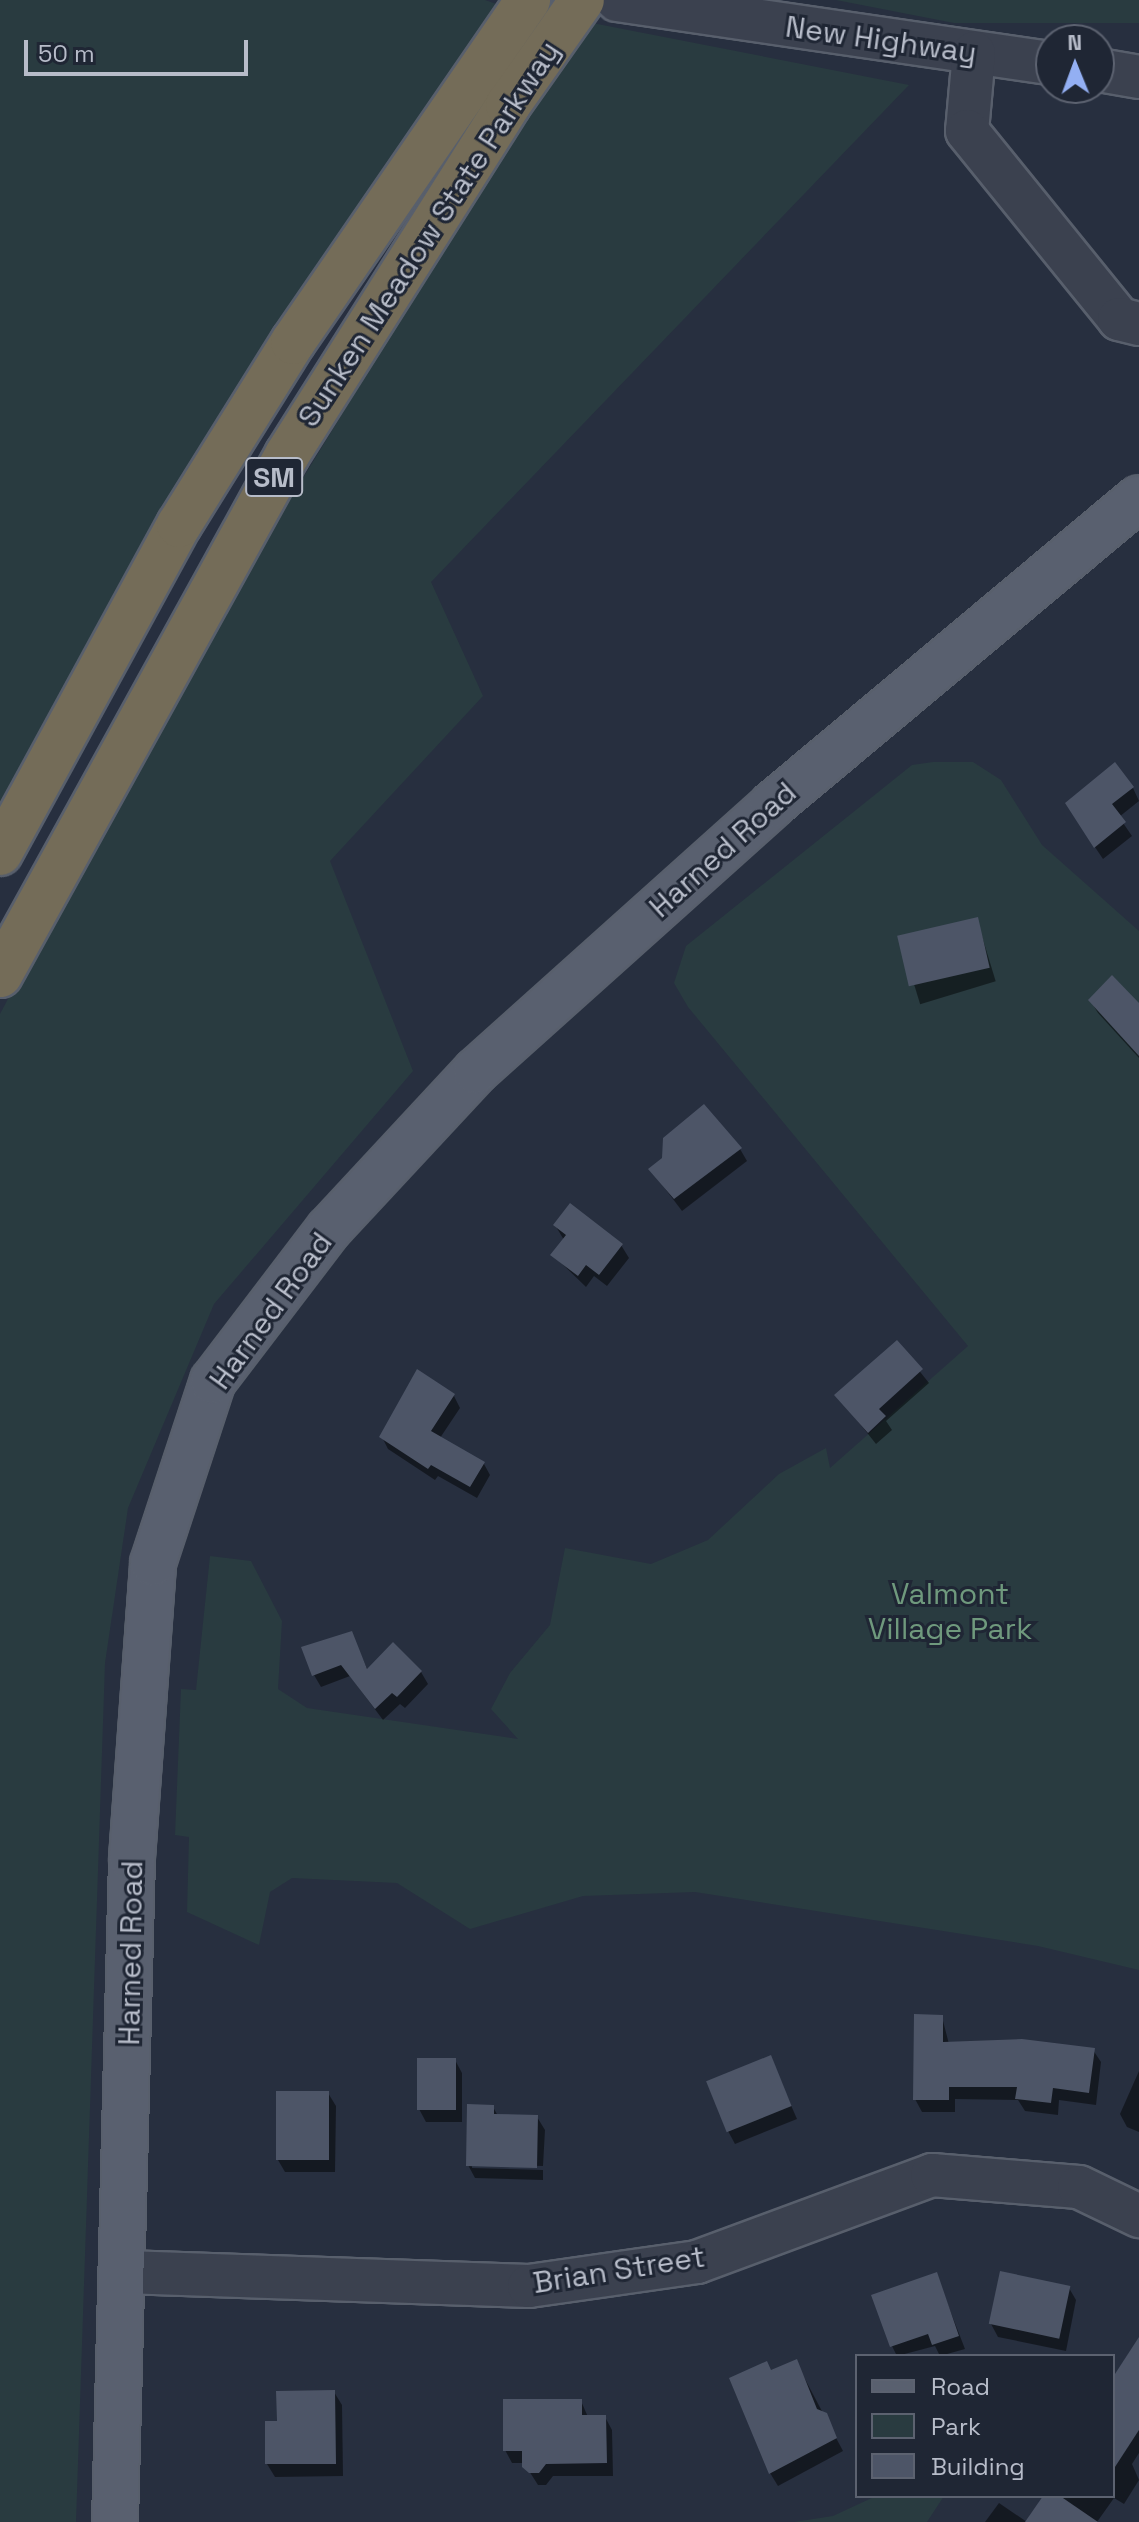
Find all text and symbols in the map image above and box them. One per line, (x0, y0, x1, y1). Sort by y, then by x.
street label: New Highway (783, 9, 979, 71)
scale bar (28, 24, 252, 74)
north arrow (1035, 24, 1115, 104)
text: N (1067, 28, 1082, 56)
street label: Sunken Meadow State Parkway (291, 34, 567, 434)
text: 50 m (38, 38, 95, 69)
road number: SM (244, 453, 304, 501)
street label: Harned Road (642, 775, 804, 925)
street label: Harned Road (202, 1226, 340, 1396)
park label: Valmont Village Park (868, 1576, 1032, 1646)
street label: Harned Road (111, 1860, 151, 2046)
street label: Brian Street (530, 2239, 708, 2301)
legend (855, 2354, 1115, 2498)
text: Road (931, 2371, 990, 2402)
text: Park (931, 2411, 981, 2442)
text: Building (931, 2451, 1025, 2482)

